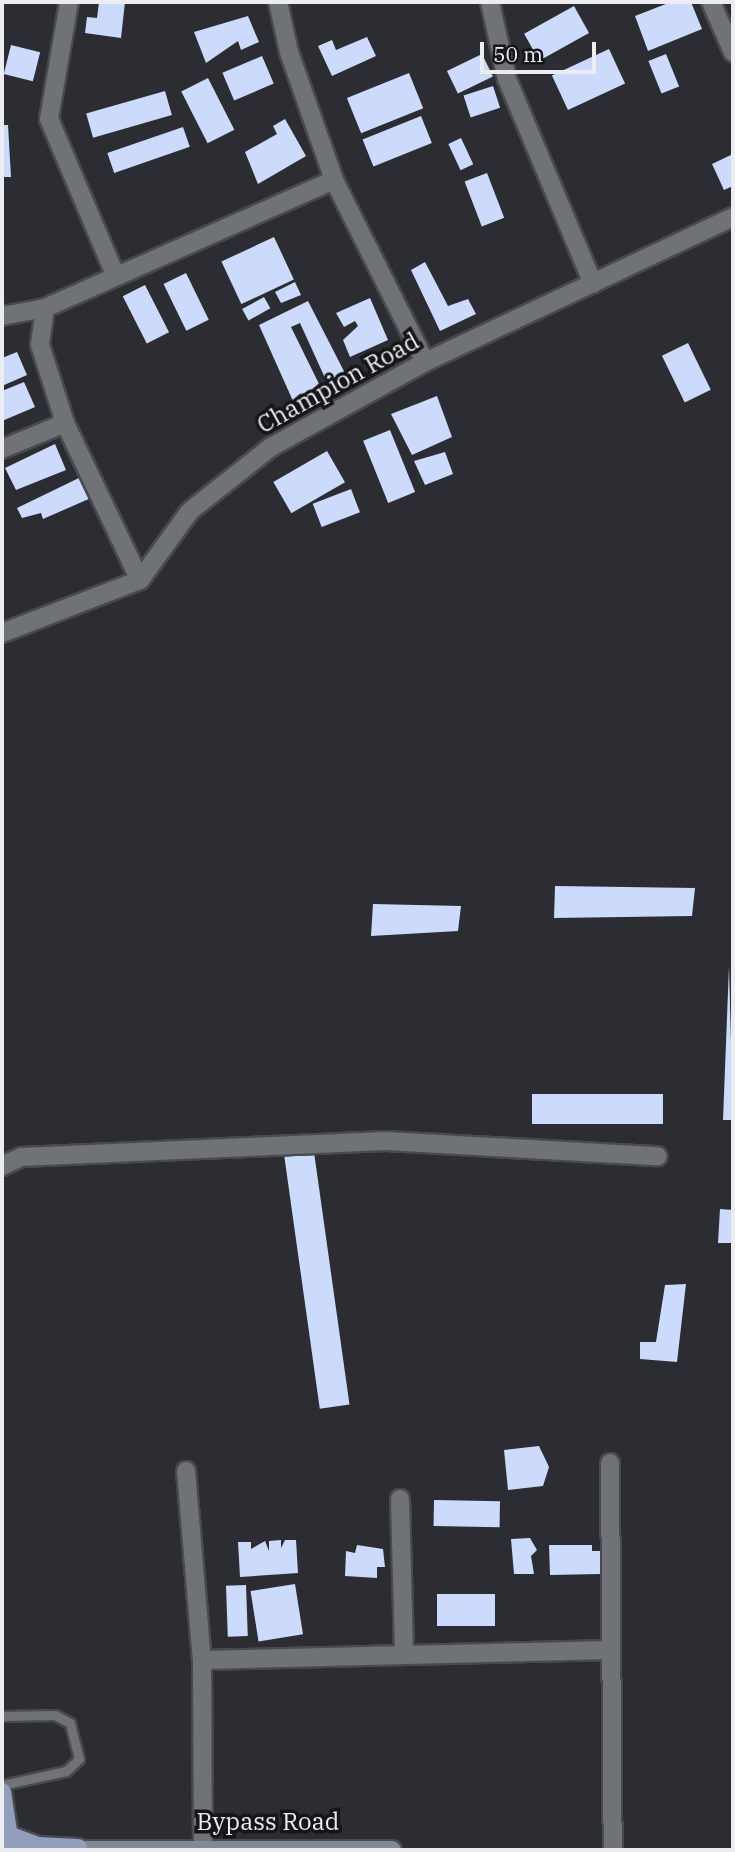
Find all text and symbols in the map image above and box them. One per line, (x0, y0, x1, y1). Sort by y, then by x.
scale bar (483, 28, 598, 72)
text: 50 m (493, 40, 543, 68)
street label: Champion Road (252, 327, 424, 439)
street label: Bypass Road (197, 1808, 339, 1836)

